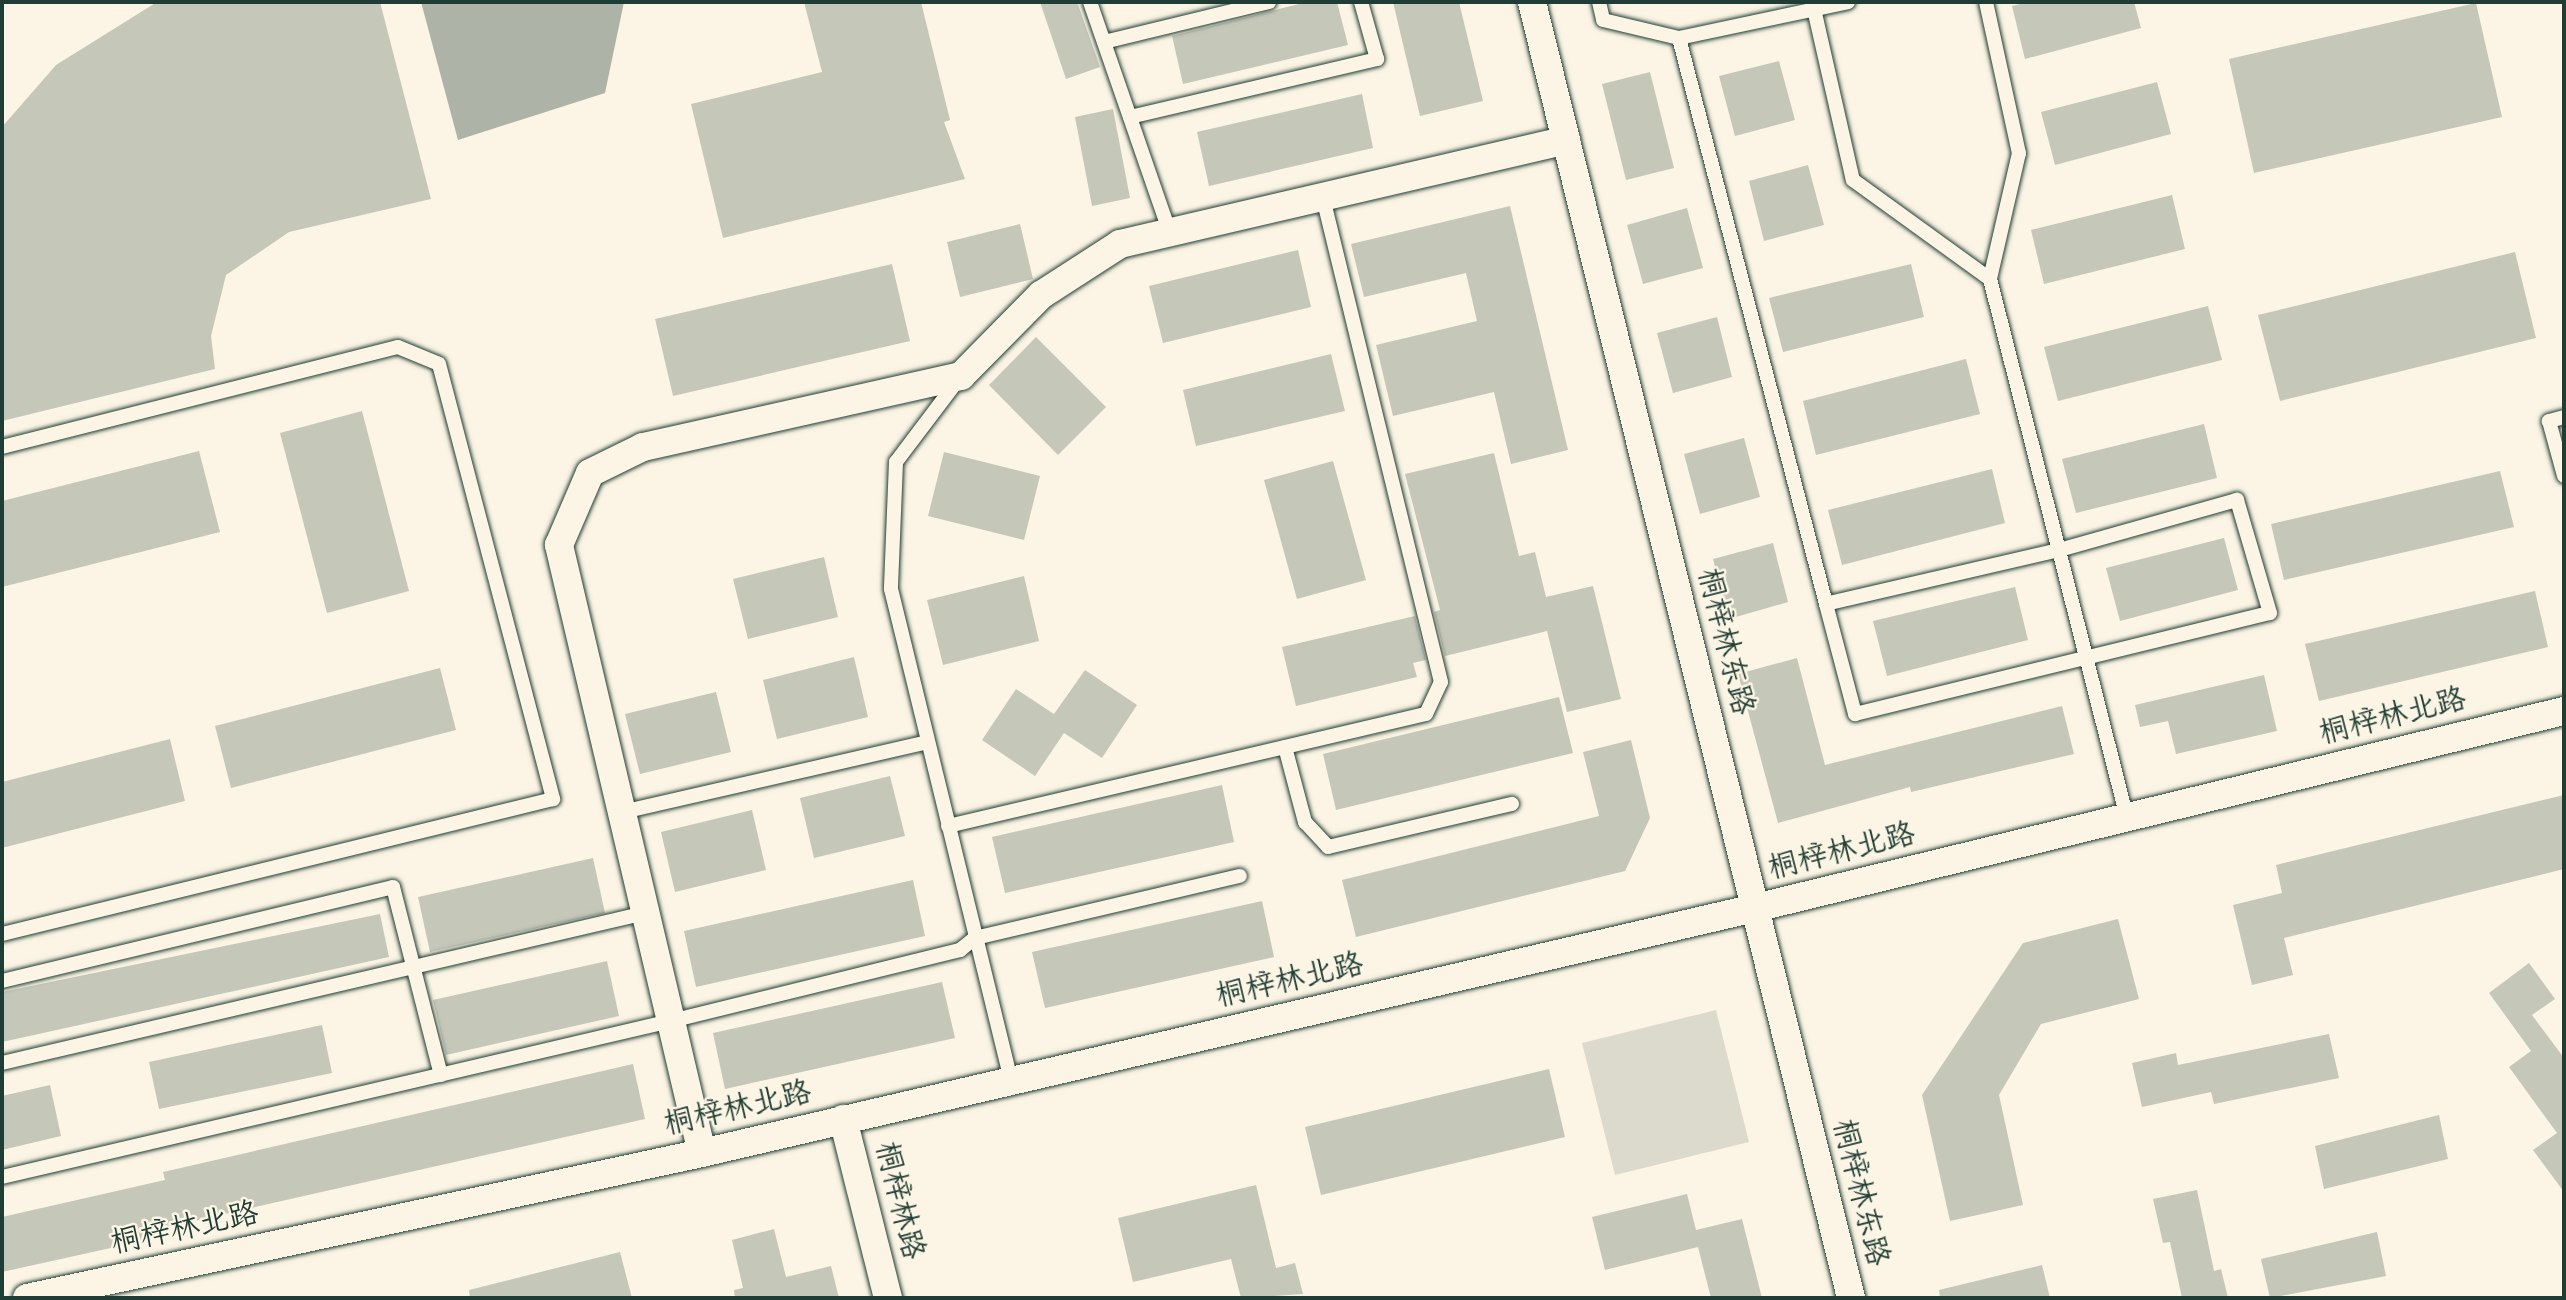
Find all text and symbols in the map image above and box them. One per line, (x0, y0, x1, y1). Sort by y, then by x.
street label: 桐梓林东路 (1688, 565, 1760, 719)
street label: 桐梓林北路 (2316, 682, 2470, 754)
street label: 桐梓林北路 (1765, 817, 1919, 889)
street label: 桐梓林北路 (1213, 948, 1367, 1016)
street label: 桐梓林北路 (661, 1076, 815, 1144)
street label: 桐梓林东路 (1823, 1116, 1895, 1270)
street label: 桐梓林路 (866, 1138, 930, 1264)
street label: 桐梓林北路 (108, 1197, 262, 1263)

